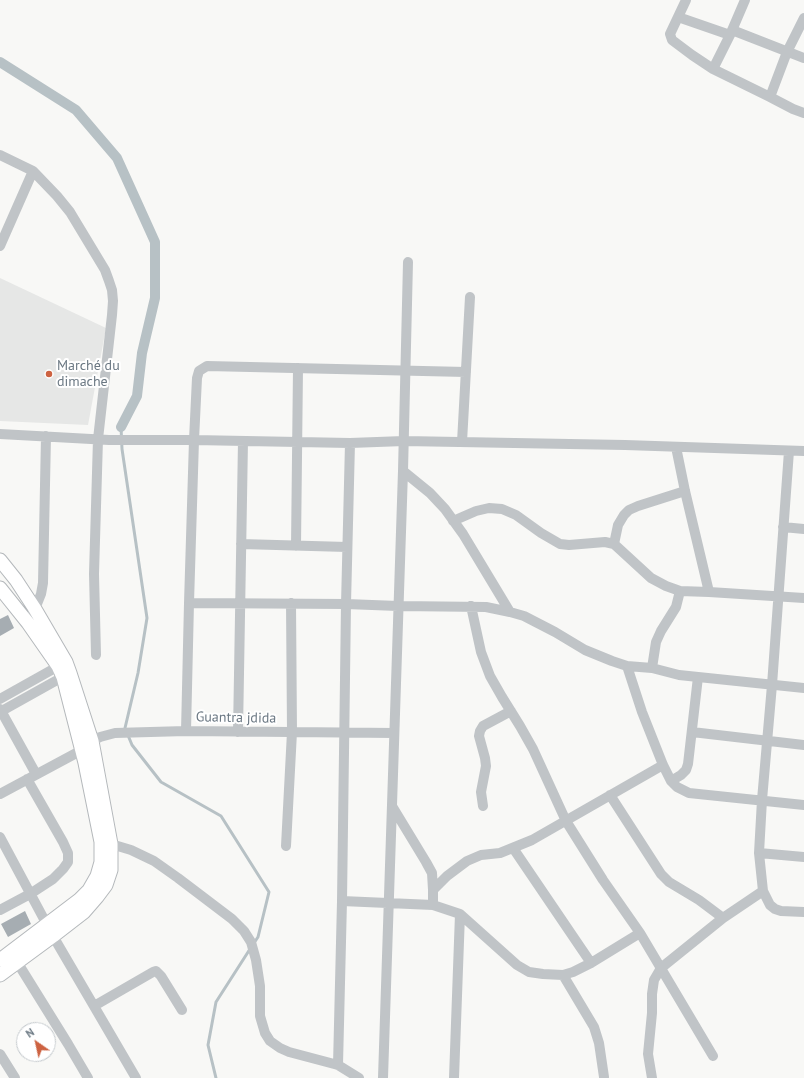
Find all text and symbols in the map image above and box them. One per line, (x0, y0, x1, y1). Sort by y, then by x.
place label: Marché du dimache (57, 358, 120, 390)
marker: Marché du dimache (44, 369, 54, 379)
street label: Guantra jdida (196, 709, 276, 727)
north arrow (16, 1022, 56, 1062)
text: N (23, 1025, 37, 1041)

